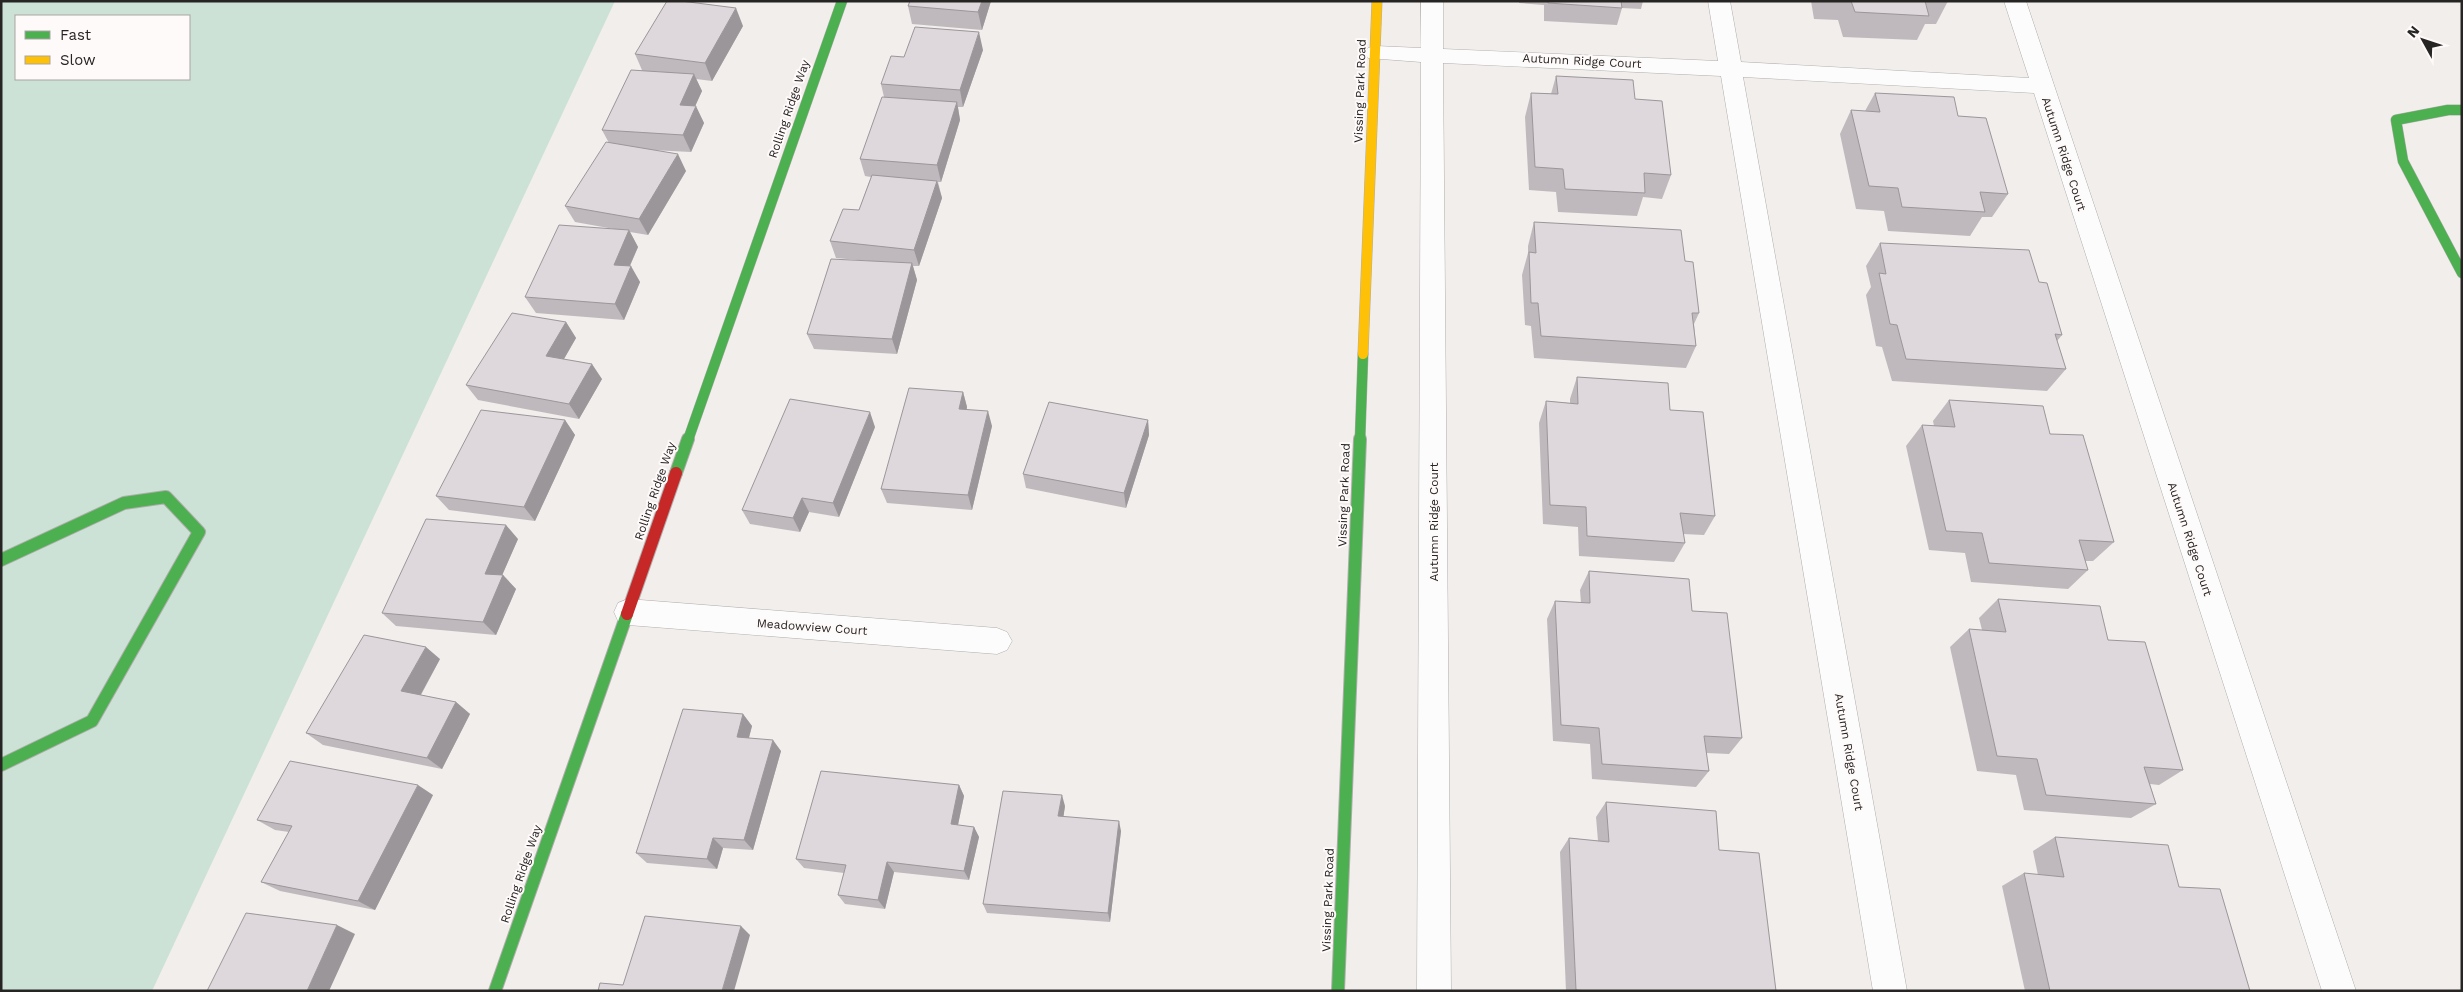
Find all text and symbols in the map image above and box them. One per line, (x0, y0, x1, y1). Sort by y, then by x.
legend (15, 15, 190, 80)
north arrow (2398, 15, 2448, 65)
text: N (2404, 23, 2423, 41)
text: Fast (60, 26, 92, 44)
street label: Vissing Park Road (1351, 39, 1369, 143)
text: Slow (60, 51, 96, 69)
street label: Autumn Ridge Court (1522, 51, 1642, 71)
street label: Rolling Ridge Way (766, 57, 813, 160)
street label: Autumn Ridge Court (2039, 95, 2089, 213)
street label: Rolling Ridge Way (632, 439, 679, 542)
street label: Vissing Park Road (1335, 443, 1353, 547)
street label: Autumn Ridge Court (1427, 462, 1441, 582)
street label: Autumn Ridge Court (2165, 480, 2215, 598)
street label: Meadowview Court (756, 616, 868, 638)
street label: Autumn Ridge Court (1832, 692, 1866, 812)
street label: Rolling Ridge Way (498, 822, 545, 925)
street label: Vissing Park Road (1319, 848, 1337, 952)

